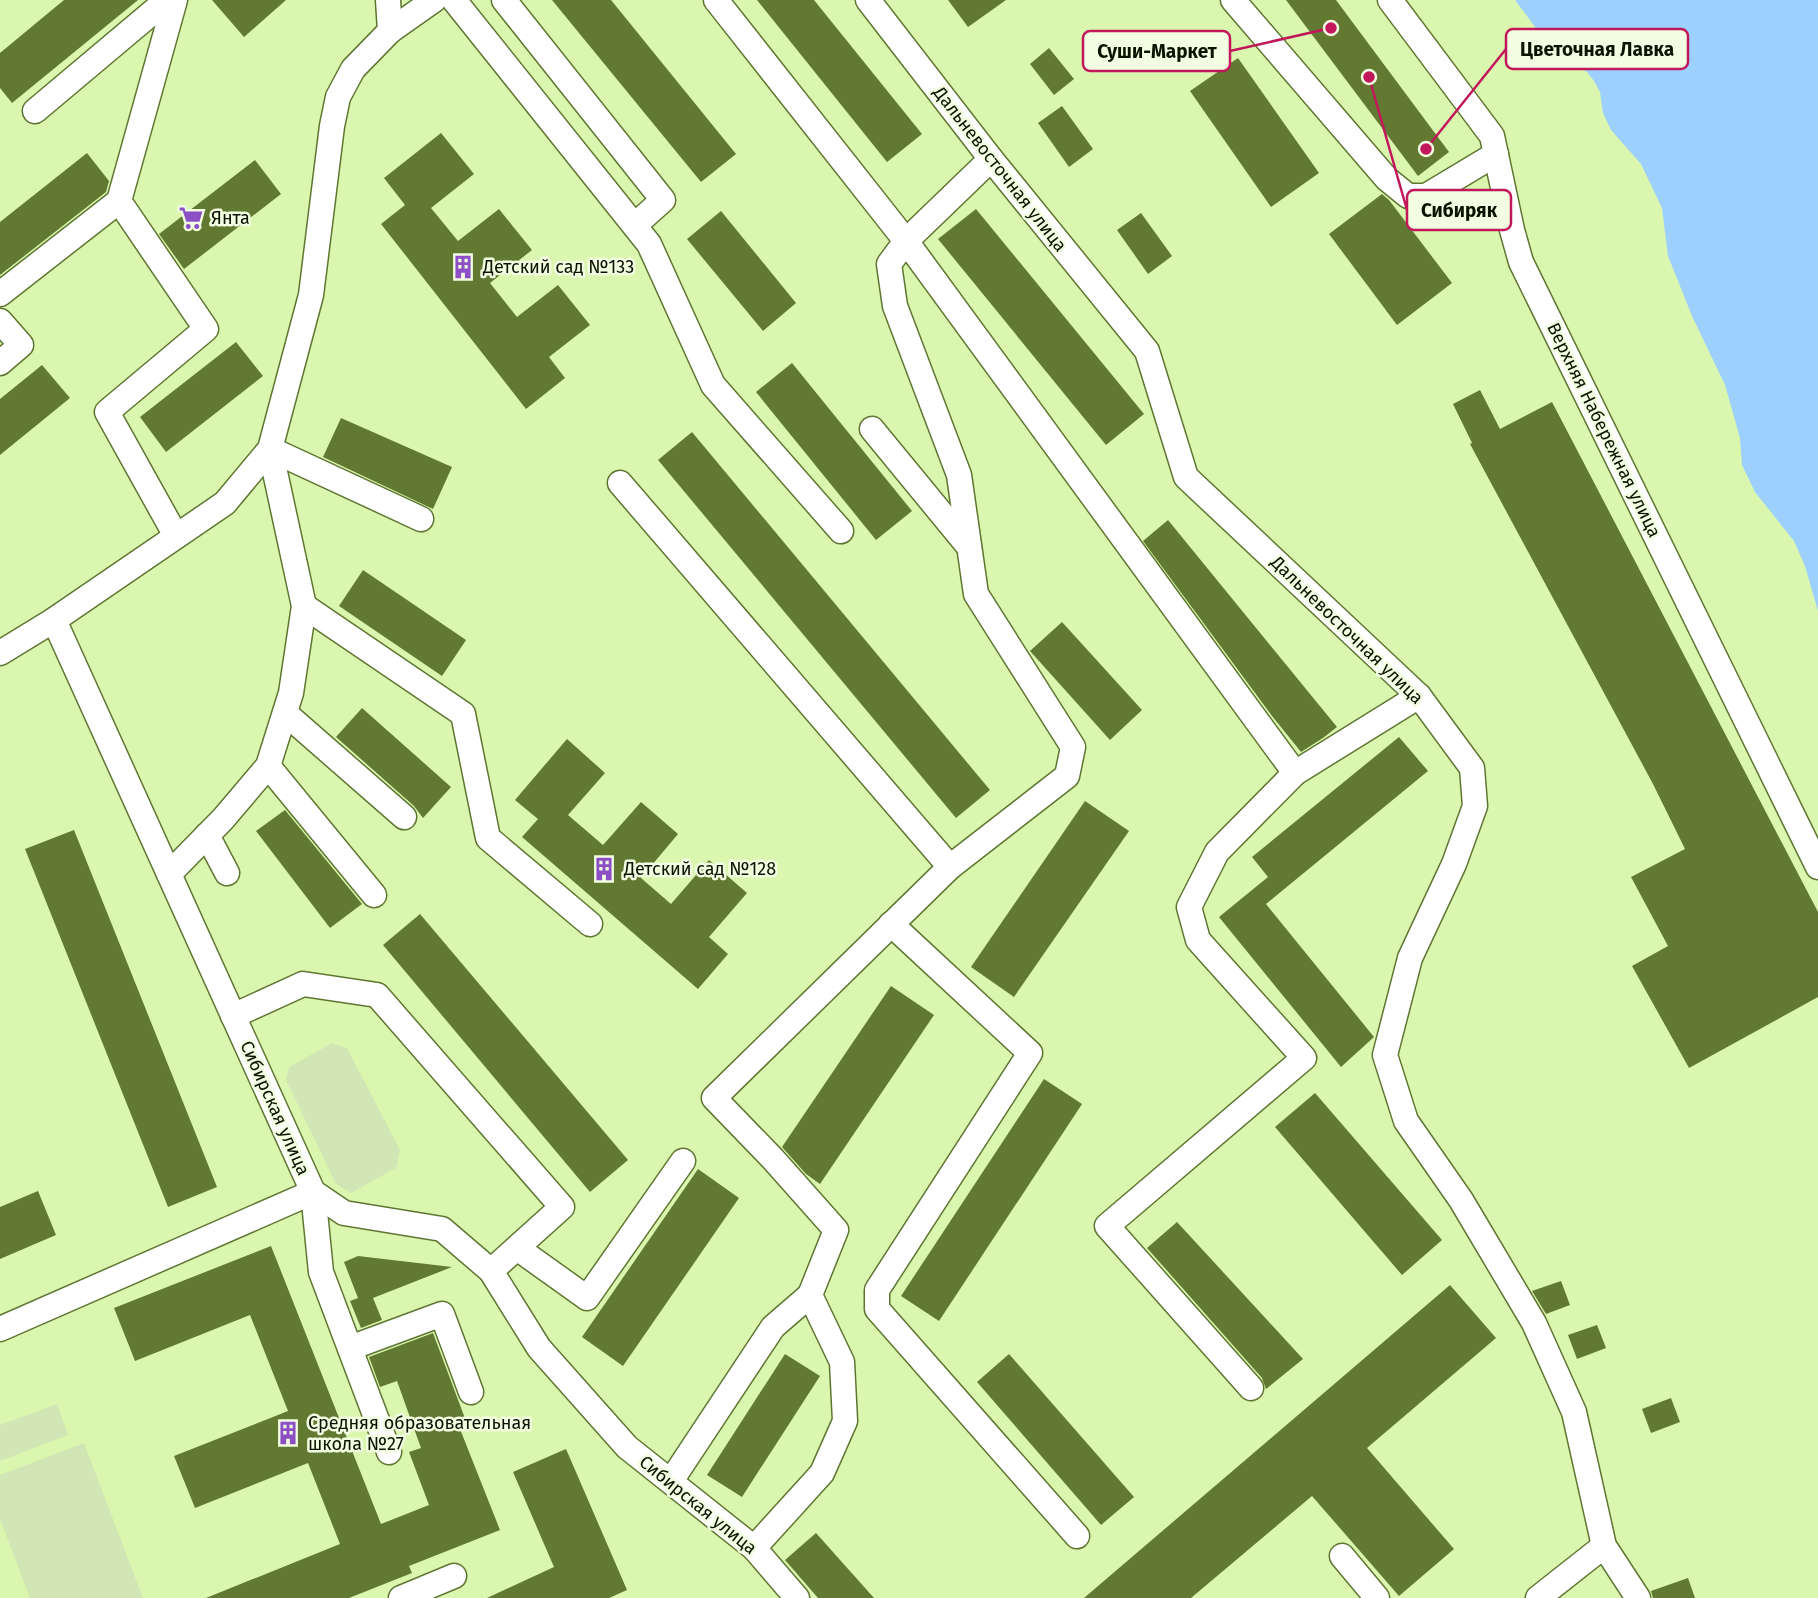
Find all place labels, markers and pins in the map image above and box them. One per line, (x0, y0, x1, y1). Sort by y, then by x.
callout: Цветочная Лавка (1506, 29, 1688, 69)
callout: Суши-Маркет (1083, 31, 1230, 71)
callout: Сибиряк (1407, 190, 1511, 230)
supermarket icon: Янта (177, 204, 205, 232)
place label: Янта (211, 207, 250, 229)
building icon: Детский сад №133 (449, 253, 477, 281)
place label: Детский сад №133 (482, 256, 634, 278)
building icon: Детский сад №128 (590, 855, 618, 883)
place label: Детский сад №128 (623, 858, 776, 880)
place label: Средняя образовательная школа №27 (308, 1412, 531, 1455)
building icon: Средняя образовательная школа №27 (274, 1419, 302, 1447)

